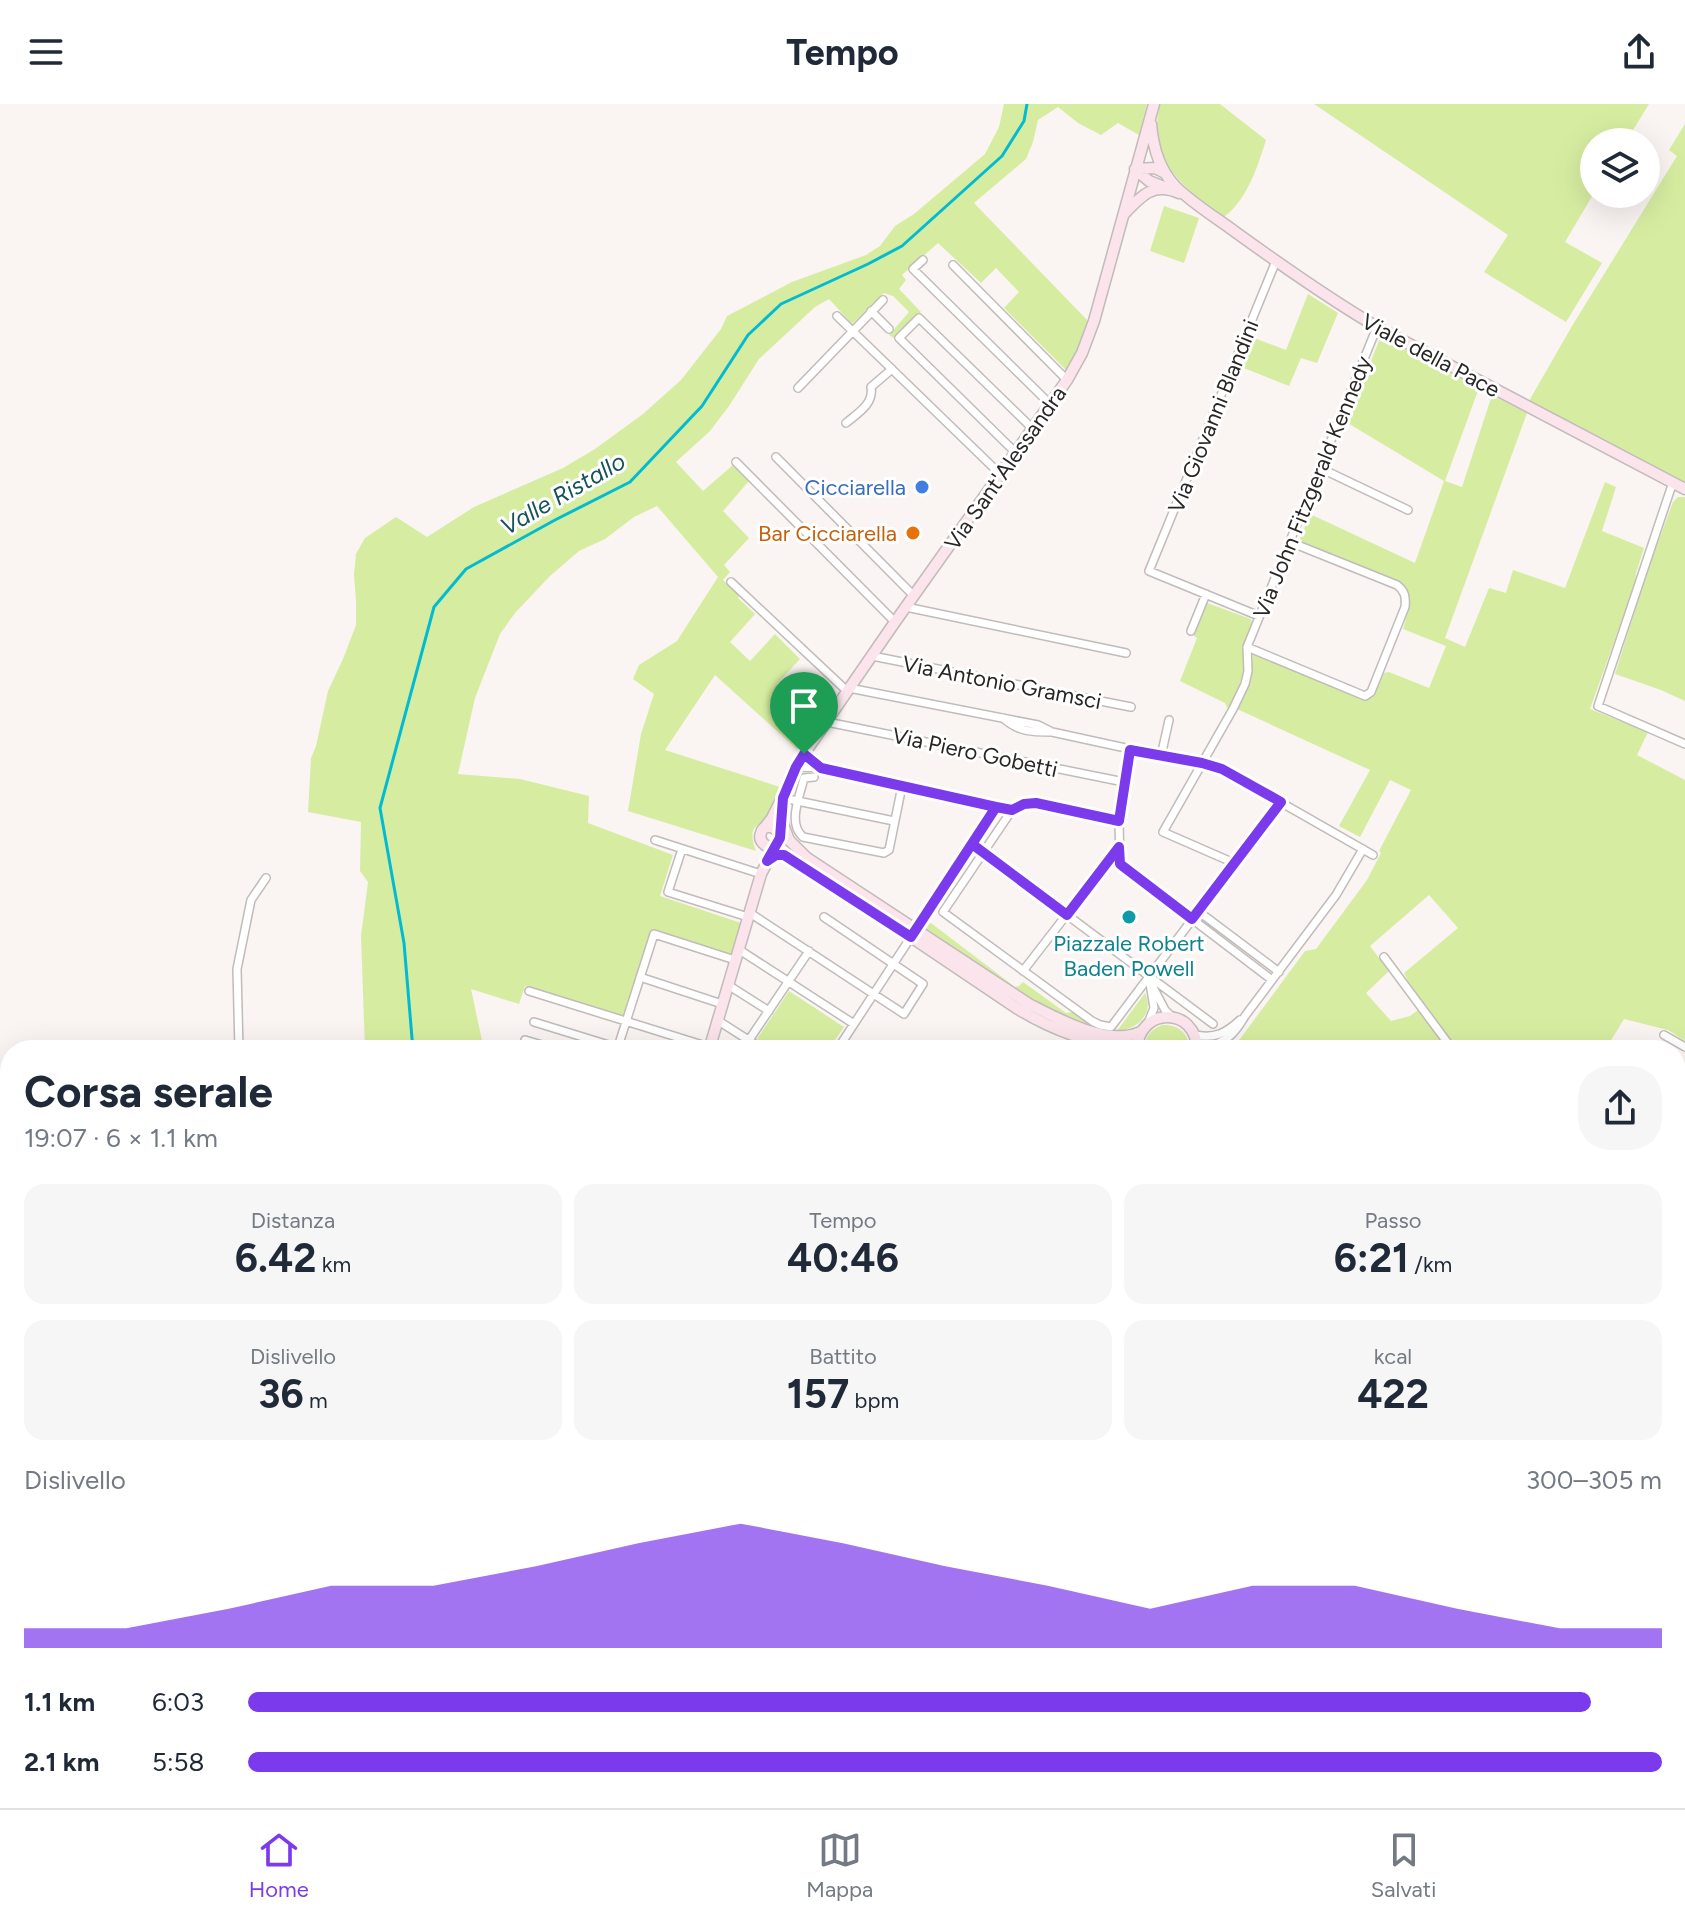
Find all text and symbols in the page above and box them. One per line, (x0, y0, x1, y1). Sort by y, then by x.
icon: menu (24, 30, 68, 74)
icon: share (1617, 30, 1661, 74)
text: Tempo (786, 31, 899, 74)
map controls (1580, 128, 1660, 208)
button: layers (1580, 128, 1660, 208)
street label: Viale della Pace (1357, 308, 1505, 403)
street label: Via Giovanni Blandini (1162, 316, 1265, 517)
street label: Via John Fitzgerald Kennedy (1247, 352, 1378, 622)
street label: Via Sant'Alessandra (939, 381, 1072, 555)
water label: Valle Ristallo (495, 446, 630, 541)
place label: Cicciarella (805, 474, 906, 501)
marker: Cicciarella (913, 478, 931, 496)
place label: Bar Cicciarella (758, 520, 897, 547)
marker: Bar Cicciarella (904, 524, 922, 542)
street label: Via Antonio Gramsci (900, 650, 1104, 715)
pin (770, 672, 838, 754)
icon: arrive (782, 684, 826, 728)
street label: Via Piero Gobetti (890, 722, 1060, 783)
marker: Piazzale Robert Baden Powell (1120, 908, 1138, 926)
place label: Piazzale Robert Baden Powell (1053, 930, 1205, 982)
text: Corsa serale (24, 1065, 273, 1118)
button: share (1578, 1066, 1662, 1150)
text: 19:07 · 6 × 1.1 km (24, 1122, 218, 1154)
text: Distanza (251, 1207, 335, 1234)
text: Tempo (809, 1207, 877, 1234)
text: Passo (1365, 1207, 1422, 1234)
text: 6.42 (235, 1234, 316, 1282)
text: 40:46 (787, 1234, 899, 1282)
text: 6:21 (1334, 1234, 1409, 1282)
text: km (316, 1251, 351, 1278)
text: /km (1409, 1251, 1452, 1278)
text: Dislivello (250, 1343, 336, 1370)
text: Battito (809, 1343, 877, 1370)
text: kcal (1374, 1343, 1412, 1370)
text: 36 (258, 1370, 304, 1418)
text: 157 (787, 1370, 849, 1418)
text: 422 (1357, 1370, 1429, 1418)
text: m (304, 1387, 328, 1414)
text: bpm (849, 1387, 899, 1414)
text: Dislivello (24, 1464, 126, 1496)
text: 300–305 m (1526, 1464, 1662, 1496)
text: 1.1 km (24, 1686, 95, 1718)
text: 6:03 (152, 1686, 204, 1718)
text: 2.1 km (24, 1746, 99, 1778)
text: 5:58 (152, 1746, 204, 1778)
tab: Home (249, 1828, 309, 1903)
tab: Mappa (806, 1828, 873, 1903)
tab: Salvati (1371, 1828, 1436, 1903)

